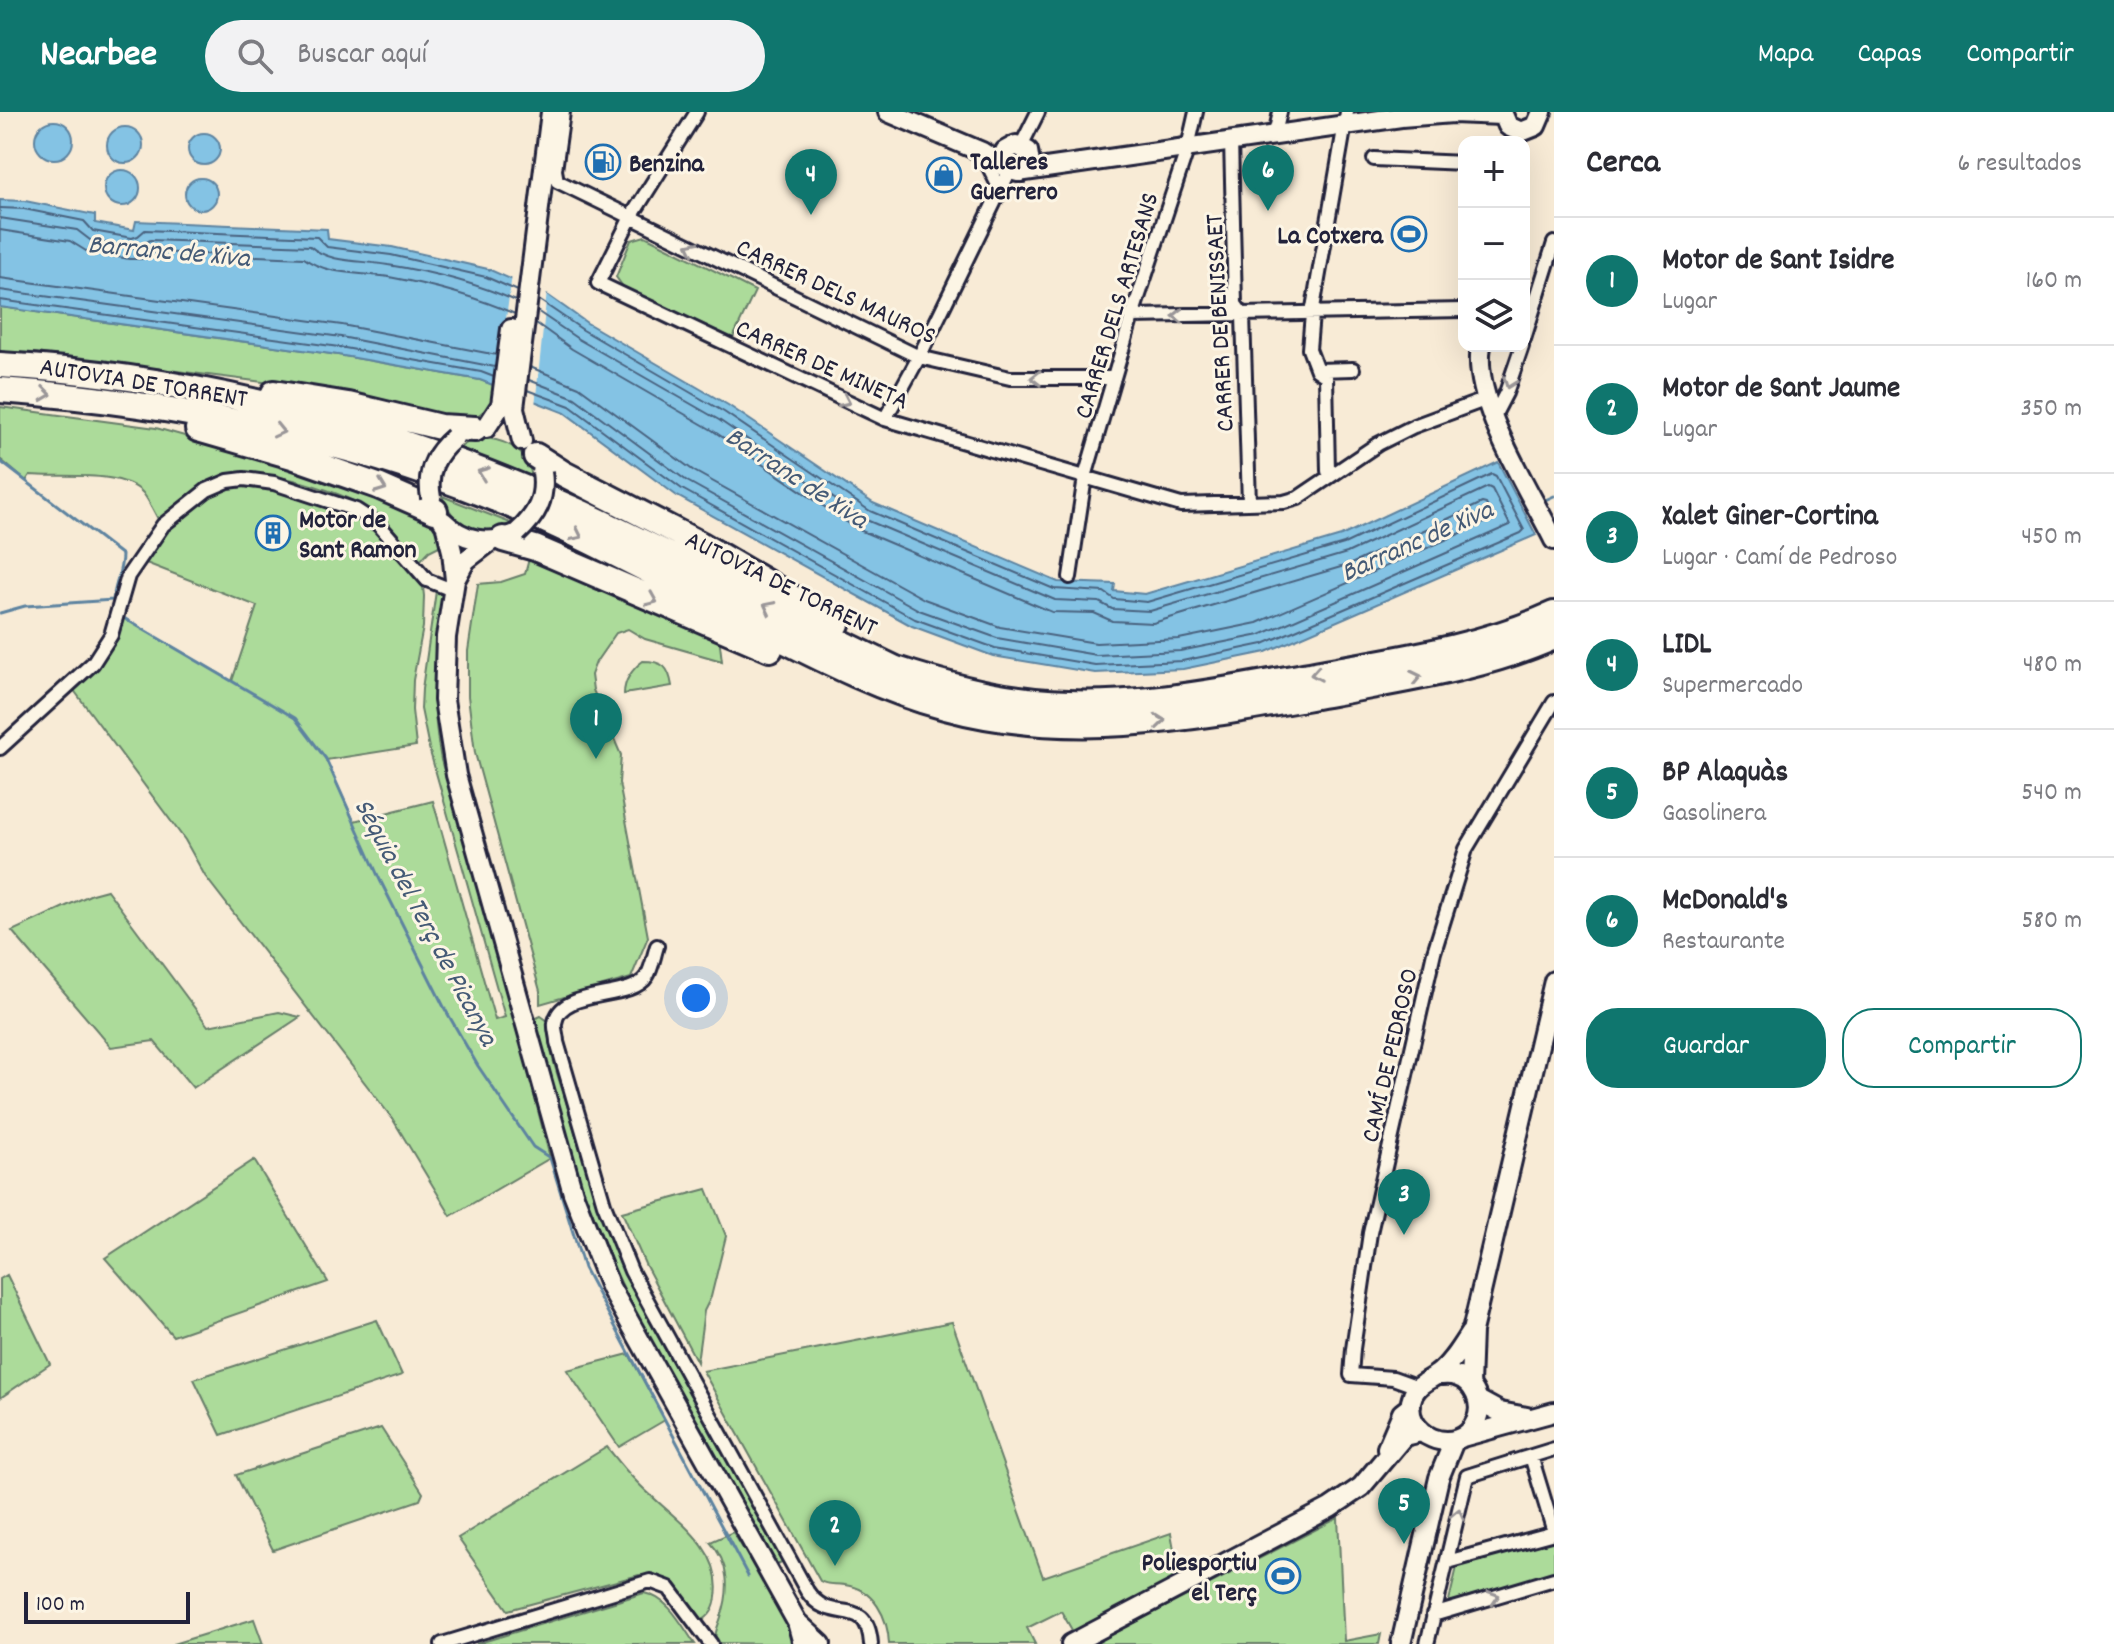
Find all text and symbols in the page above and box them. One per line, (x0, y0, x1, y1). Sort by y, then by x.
search box (205, 20, 765, 92)
text: Nearbee (40, 29, 157, 84)
icon: search (233, 34, 277, 78)
text: Buscar aquí (297, 35, 427, 78)
text: Mapa (1758, 36, 1813, 76)
text: Capas (1857, 36, 1922, 76)
text: Compartir (1966, 36, 2074, 76)
map controls (1458, 136, 1530, 352)
button: + (1458, 136, 1530, 208)
text: Cerca (1586, 140, 1660, 189)
fuel station icon: Benzina (584, 143, 622, 181)
place label: Talleres Guerrero (970, 145, 1058, 212)
pin: 6 (1242, 145, 1294, 211)
text: 6 resultados (1957, 146, 2082, 183)
place label: Benzina (629, 147, 704, 184)
pin: 4 (785, 149, 837, 215)
shop icon: Talleres Guerrero (925, 156, 963, 194)
street label: CARRER DELS ARTESANS (1066, 188, 1170, 424)
button: − (1458, 208, 1530, 280)
street label: CARRER DE BENISSAET (1197, 212, 1246, 433)
sports icon: La Cotxera (1390, 215, 1428, 253)
place label: La Cotxera (1277, 219, 1384, 256)
water label: Barranc de Xiva (86, 227, 253, 281)
street label: CARRER DELS MAUROS (729, 231, 942, 356)
one-way arrow (685, 241, 700, 256)
text: Motor de Sant Isidre (1662, 241, 1894, 284)
text: 1 (1609, 263, 1615, 300)
text: 160 m (2026, 263, 2082, 300)
button: layers (1458, 280, 1530, 352)
text: Lugar (1662, 284, 1717, 321)
one-way arrow (1171, 307, 1184, 324)
street label: CARRER DE MINETA (729, 311, 914, 421)
street label: AUTOVIA DE TORRENT (37, 350, 250, 419)
one-way arrow (1029, 369, 1042, 387)
text: Motor de Sant Jaume (1662, 369, 1900, 412)
one-way arrow (1503, 375, 1519, 389)
one-way arrow (40, 385, 53, 402)
one-way arrow (837, 391, 851, 407)
text: 2 (1606, 391, 1618, 428)
text: 350 m (2020, 391, 2082, 428)
text: Lugar (1662, 412, 1717, 449)
water label: Barranc de Xiva (716, 419, 876, 542)
one-way arrow (272, 422, 285, 439)
one-way arrow (477, 466, 491, 483)
one-way arrow (373, 478, 387, 494)
water label: Barranc de Xiva (1336, 491, 1502, 595)
text: Xalet Giner-Cortina (1662, 497, 1878, 540)
place label: Motor de Sant Ramon (299, 503, 417, 570)
building icon: Motor de Sant Ramon (254, 514, 292, 552)
text: 3 (1606, 519, 1618, 556)
text: 450 m (2021, 519, 2082, 556)
street label: AUTOVIA DE TORRENT (678, 523, 883, 648)
one-way arrow (568, 525, 583, 541)
text: Lugar · Camí de Pedroso (1662, 540, 1897, 577)
one-way arrow (644, 590, 659, 606)
one-way arrow (762, 601, 777, 617)
text: LIDL (1662, 625, 1711, 668)
text: 4 (1607, 647, 1617, 684)
text: 480 m (2023, 647, 2082, 684)
one-way arrow (1309, 664, 1323, 681)
text: Supermercado (1662, 668, 1803, 705)
one-way arrow (1409, 669, 1423, 686)
pin: 1 (570, 693, 622, 759)
one-way arrow (1154, 712, 1167, 729)
text: BP Alaquàs (1662, 753, 1788, 796)
text: 5 (1606, 775, 1618, 812)
text: 540 m (2021, 775, 2082, 812)
water label: Séquia del Terç de Picanya (341, 792, 507, 1056)
text: Gasolinera (1662, 796, 1766, 833)
text: McDonald's (1662, 881, 1788, 924)
text: 6 (1606, 903, 1618, 940)
text: 580 m (2022, 903, 2082, 940)
text: Restaurante (1662, 924, 1785, 961)
street label: CAMÍ DE PEDROSO (1353, 965, 1429, 1147)
your location (676, 978, 716, 1018)
button: Guardar (1586, 1008, 1826, 1088)
button: Compartir (1842, 1008, 2082, 1088)
pin: 3 (1378, 1169, 1430, 1235)
pin: 5 (1378, 1478, 1430, 1544)
pin: 2 (809, 1500, 861, 1566)
one-way arrow (1449, 1507, 1466, 1521)
place label: Poliesportiu el Terç (1142, 1546, 1257, 1613)
sports icon: Poliesportiu el Terç (1264, 1557, 1302, 1595)
scale bar (24, 1588, 190, 1624)
text: 100 m (36, 1590, 85, 1621)
one-way arrow (1486, 1590, 1500, 1606)

